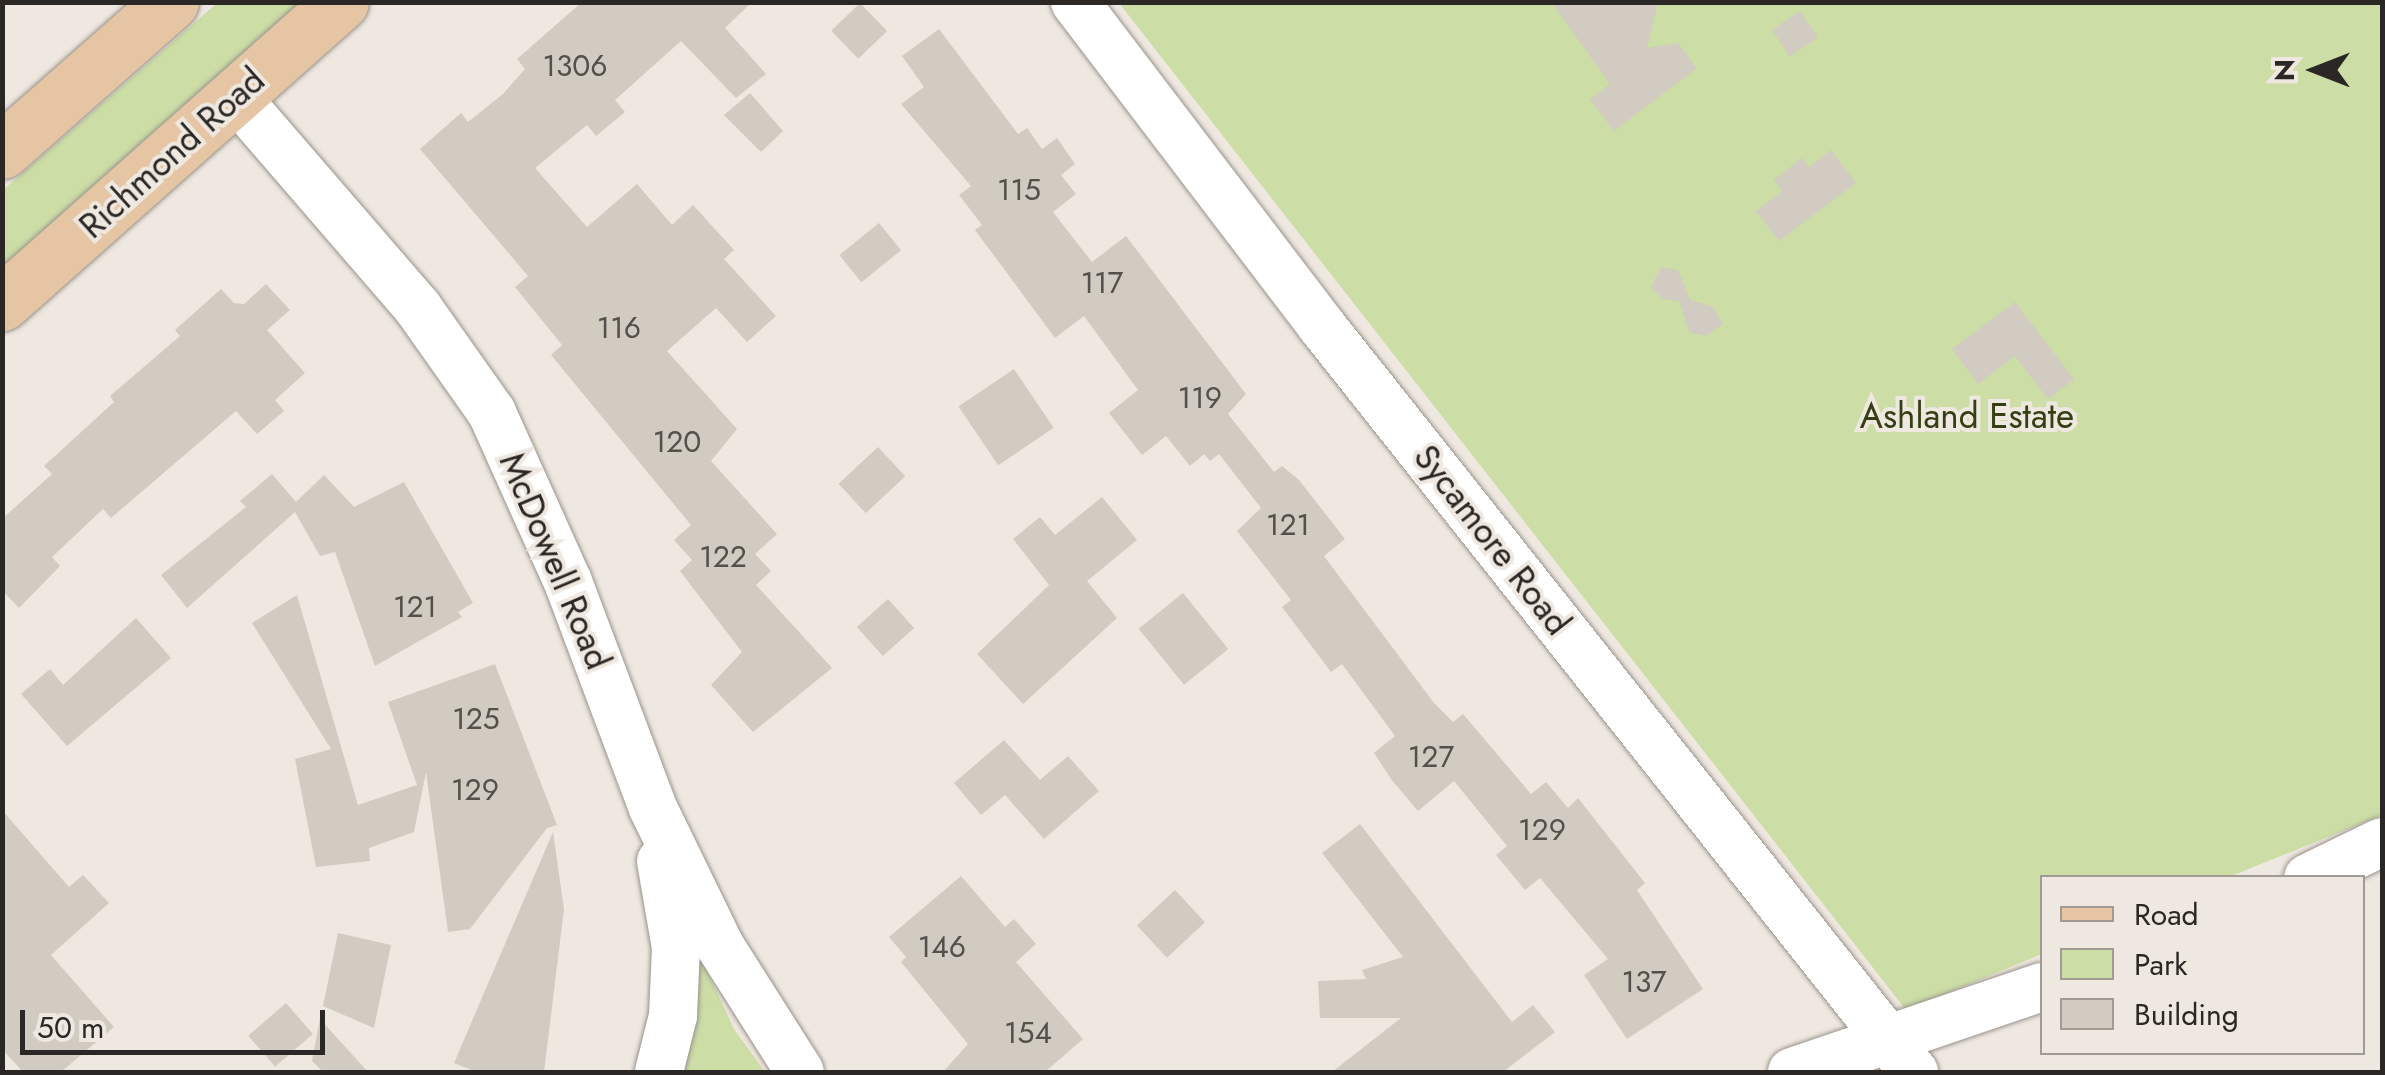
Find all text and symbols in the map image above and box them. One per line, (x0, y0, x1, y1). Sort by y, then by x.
north arrow (2265, 20, 2365, 120)
house number: 1306 (542, 48, 608, 84)
street label: Richmond Road (71, 59, 273, 247)
text: N (2264, 59, 2305, 81)
house number: 115 (997, 172, 1041, 208)
house number: 117 (1081, 265, 1123, 301)
house number: 116 (597, 310, 641, 346)
house number: 119 (1178, 380, 1222, 416)
park label: Ashland Estate (1860, 395, 2074, 437)
house number: 120 (653, 424, 701, 460)
street label: Sycamore Road (1405, 437, 1579, 643)
street label: McDowell Road (491, 447, 619, 675)
house number: 121 (1266, 507, 1310, 543)
house number: 122 (699, 539, 747, 575)
house number: 121 (393, 589, 437, 625)
house number: 125 (452, 701, 500, 737)
house number: 127 (1408, 739, 1454, 775)
house number: 129 (451, 772, 499, 808)
house number: 129 (1518, 812, 1566, 848)
legend (2040, 875, 2365, 1055)
text: Road (2134, 893, 2199, 936)
house number: 146 (918, 929, 966, 965)
text: Park (2134, 943, 2187, 986)
house number: 137 (1621, 964, 1667, 1000)
scale bar (25, 990, 330, 1052)
text: Building (2134, 993, 2239, 1036)
text: 50 m (37, 1006, 104, 1049)
house number: 154 (1004, 1015, 1052, 1051)

